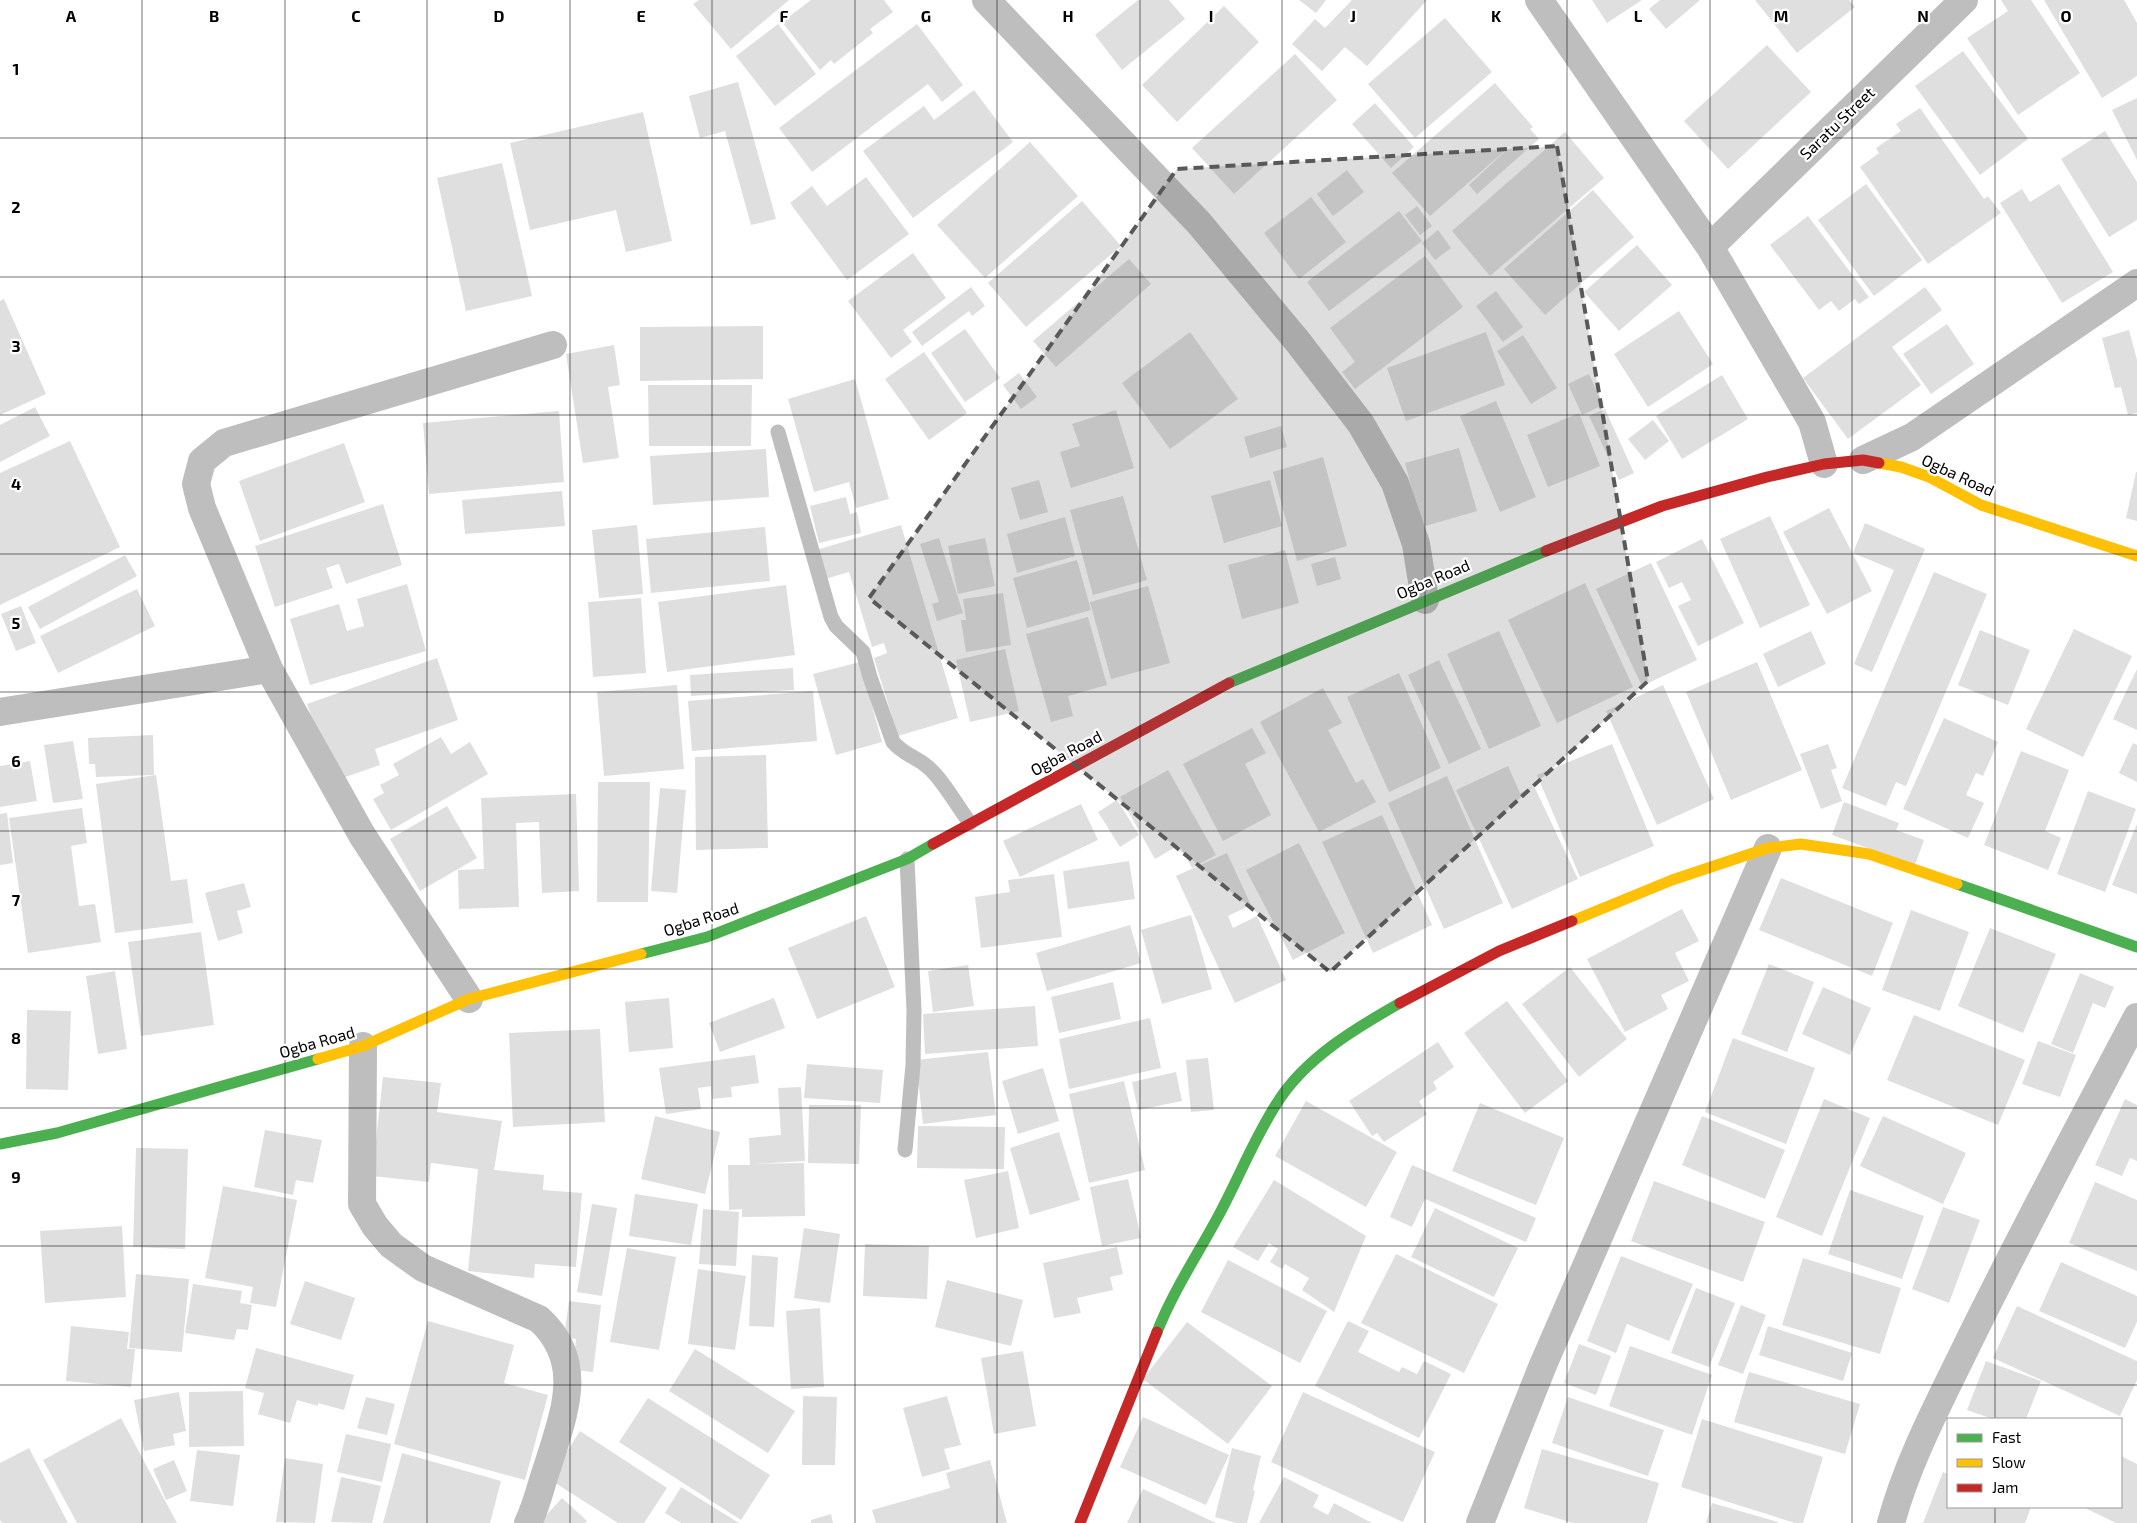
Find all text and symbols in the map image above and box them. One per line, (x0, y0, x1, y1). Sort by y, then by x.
text: A (66, 6, 77, 25)
text: B (209, 6, 219, 25)
text: C (351, 6, 361, 25)
text: D (494, 6, 505, 25)
text: E (636, 6, 646, 25)
text: F (780, 6, 789, 25)
text: G (921, 6, 931, 25)
text: H (1062, 6, 1074, 25)
text: I (1209, 6, 1213, 25)
text: J (1350, 6, 1356, 25)
text: K (1491, 6, 1502, 25)
text: L (1634, 6, 1643, 25)
text: M (1774, 6, 1788, 25)
text: N (1917, 6, 1929, 25)
text: O (2060, 6, 2072, 25)
text: 1 (13, 59, 19, 78)
street label: Saratu Street (1795, 82, 1878, 163)
text: 2 (11, 197, 21, 216)
text: 3 (11, 336, 21, 355)
street label: Ogba Road (1919, 449, 1998, 500)
text: 4 (11, 474, 21, 493)
street label: Ogba Road (1393, 555, 1472, 603)
text: 5 (12, 613, 21, 632)
street label: Ogba Road (1027, 726, 1105, 779)
text: 6 (11, 751, 21, 770)
text: 7 (12, 890, 21, 909)
street label: Ogba Road (661, 897, 741, 940)
street label: Ogba Road (277, 1022, 357, 1061)
text: 8 (11, 1028, 21, 1047)
text: 9 (11, 1167, 21, 1186)
legend (1947, 1418, 2122, 1508)
text: Fast (1992, 1428, 2022, 1446)
text: Slow (1992, 1453, 2026, 1471)
text: Jam (1992, 1478, 2018, 1496)

